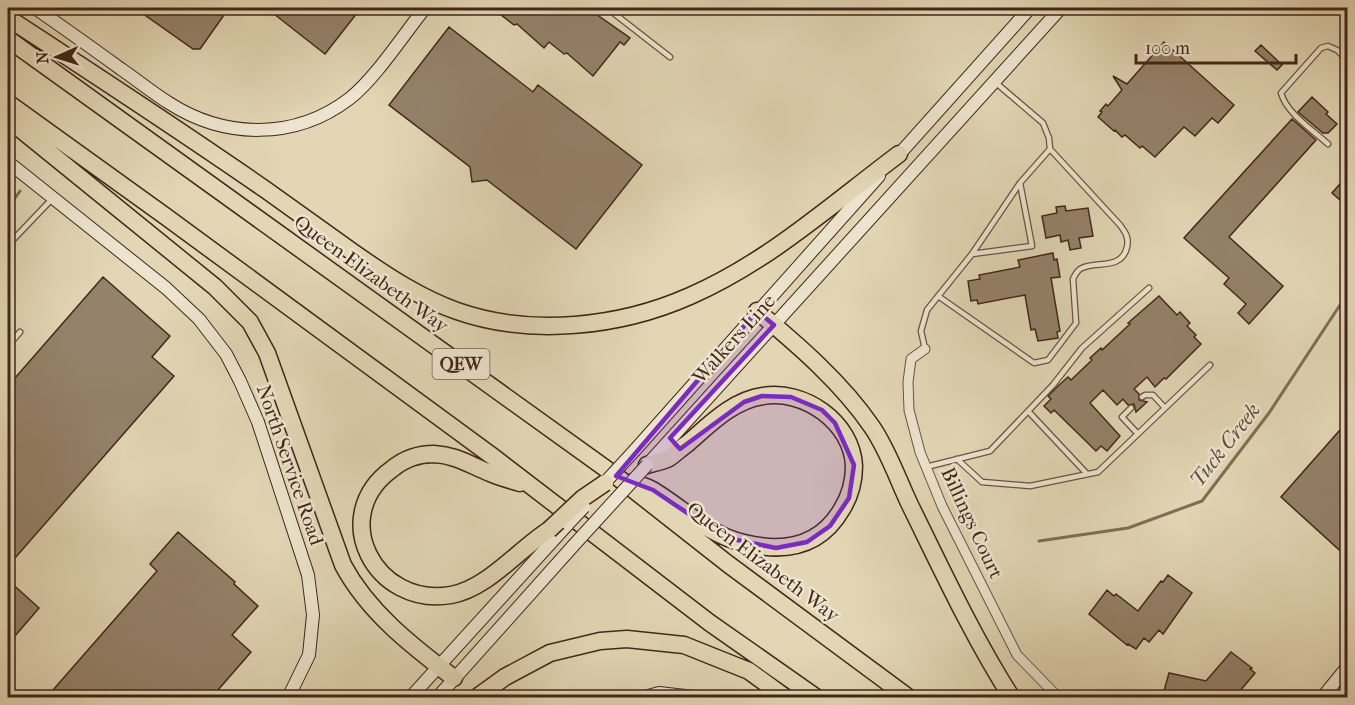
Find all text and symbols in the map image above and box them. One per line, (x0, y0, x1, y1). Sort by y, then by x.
north arrow (27, 27, 87, 87)
scale bar (1136, 27, 1296, 65)
text: 100 m (1145, 38, 1190, 59)
text: N (33, 50, 52, 64)
street label: Queen Elizabeth Way (289, 210, 454, 338)
street label: Walkers Line (687, 289, 780, 389)
road number: QEW (432, 349, 490, 379)
street label: North Service Road (252, 382, 329, 549)
water label: Tuck Creek (1185, 398, 1265, 492)
street label: Billings Court (936, 464, 1008, 582)
street label: Queen Elizabeth Way (682, 497, 845, 628)

